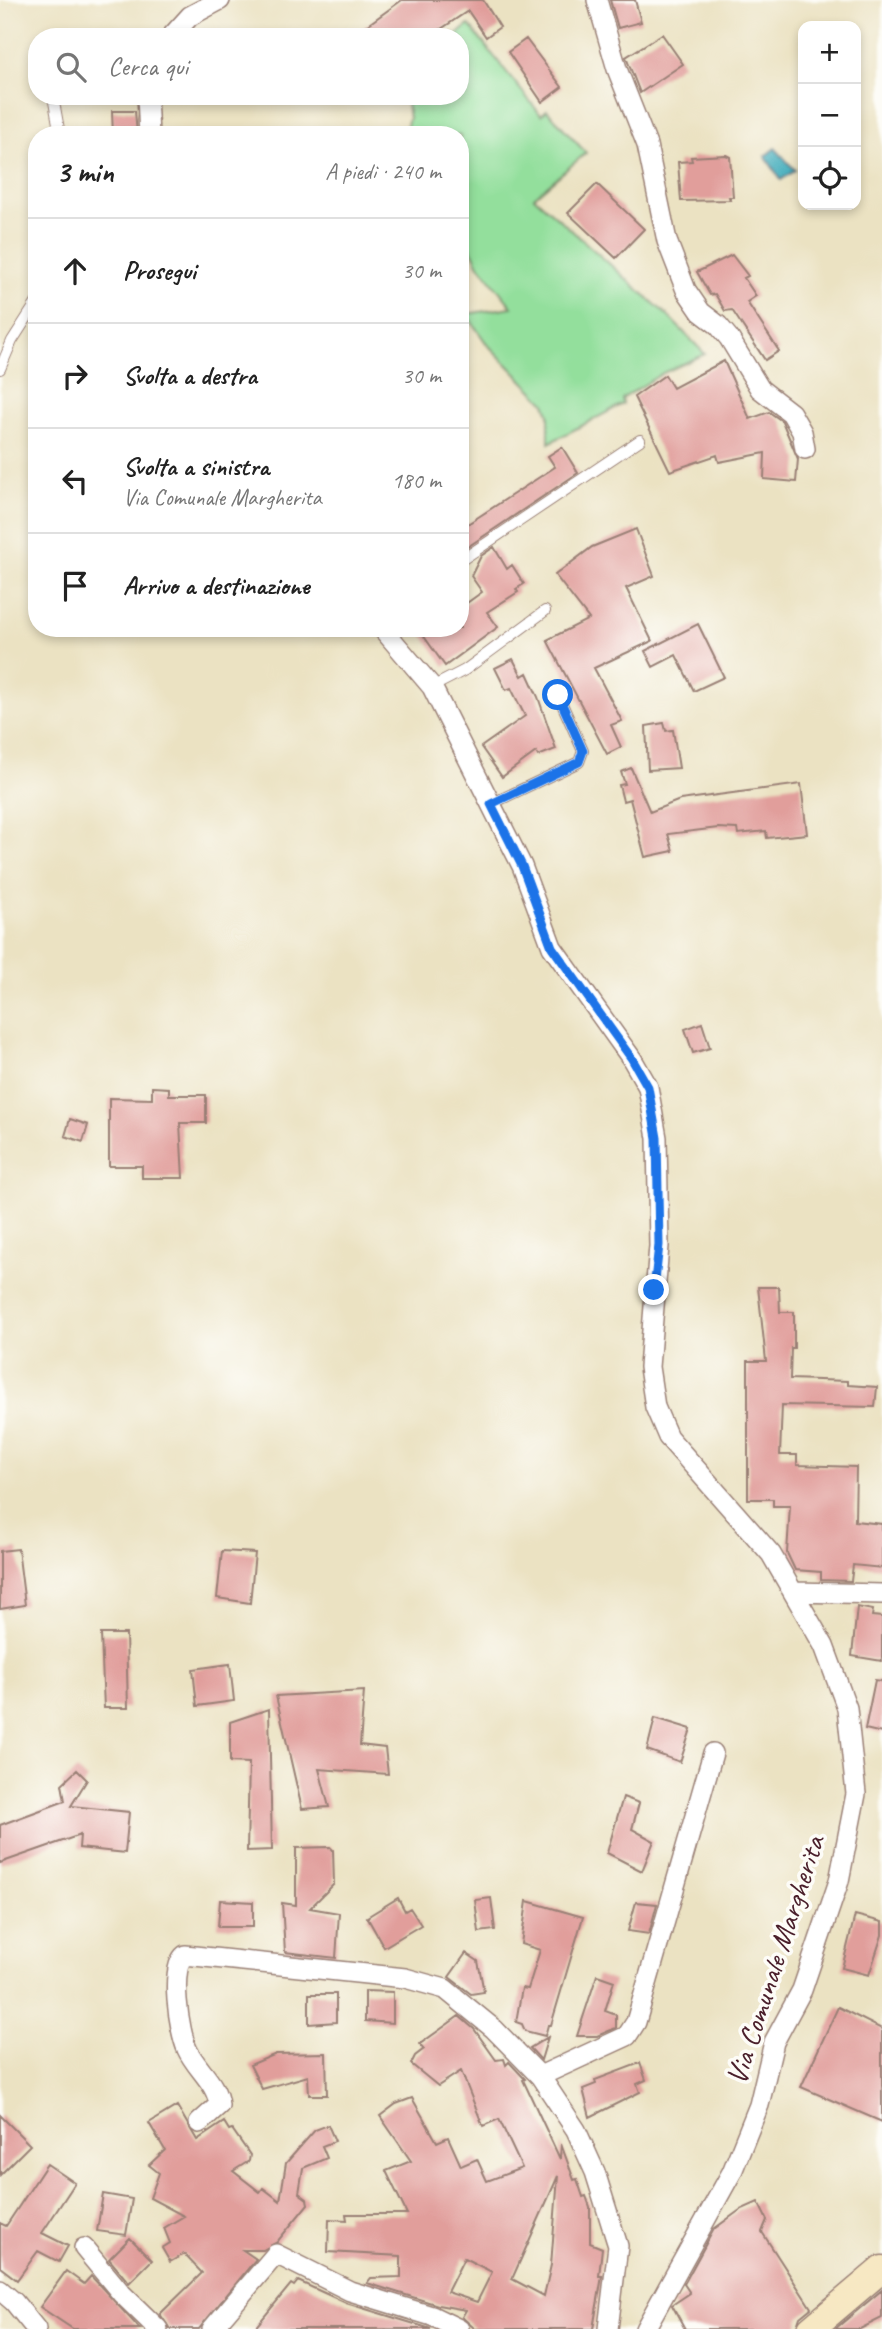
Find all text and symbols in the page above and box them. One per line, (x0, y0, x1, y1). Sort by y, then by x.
map controls (798, 21, 861, 210)
button: + (798, 21, 861, 84)
search box (28, 28, 469, 105)
icon: search (52, 48, 90, 86)
text: Cerca qui (108, 50, 188, 83)
button: − (798, 84, 861, 147)
button: locate (798, 147, 861, 210)
text: 3 min (56, 153, 113, 191)
text: A piedi · 240 m (325, 157, 441, 186)
icon: ahead (56, 252, 94, 290)
text: Prosegui (123, 254, 196, 287)
text: 30 m (402, 256, 441, 285)
icon: right (56, 357, 94, 395)
text: Svolta a destra (123, 359, 257, 392)
text: 30 m (402, 361, 441, 390)
text: Svolta a sinistra (123, 450, 269, 483)
icon: left (56, 462, 94, 500)
text: 180 m (392, 466, 441, 495)
text: Via Comunale Margherita (123, 483, 322, 512)
icon: arrive (56, 567, 94, 605)
text: Arrivo a destinazione (123, 569, 309, 602)
route start (542, 679, 573, 710)
route end (638, 1274, 669, 1305)
street label: Via Comunale Margherita (717, 1829, 834, 2089)

